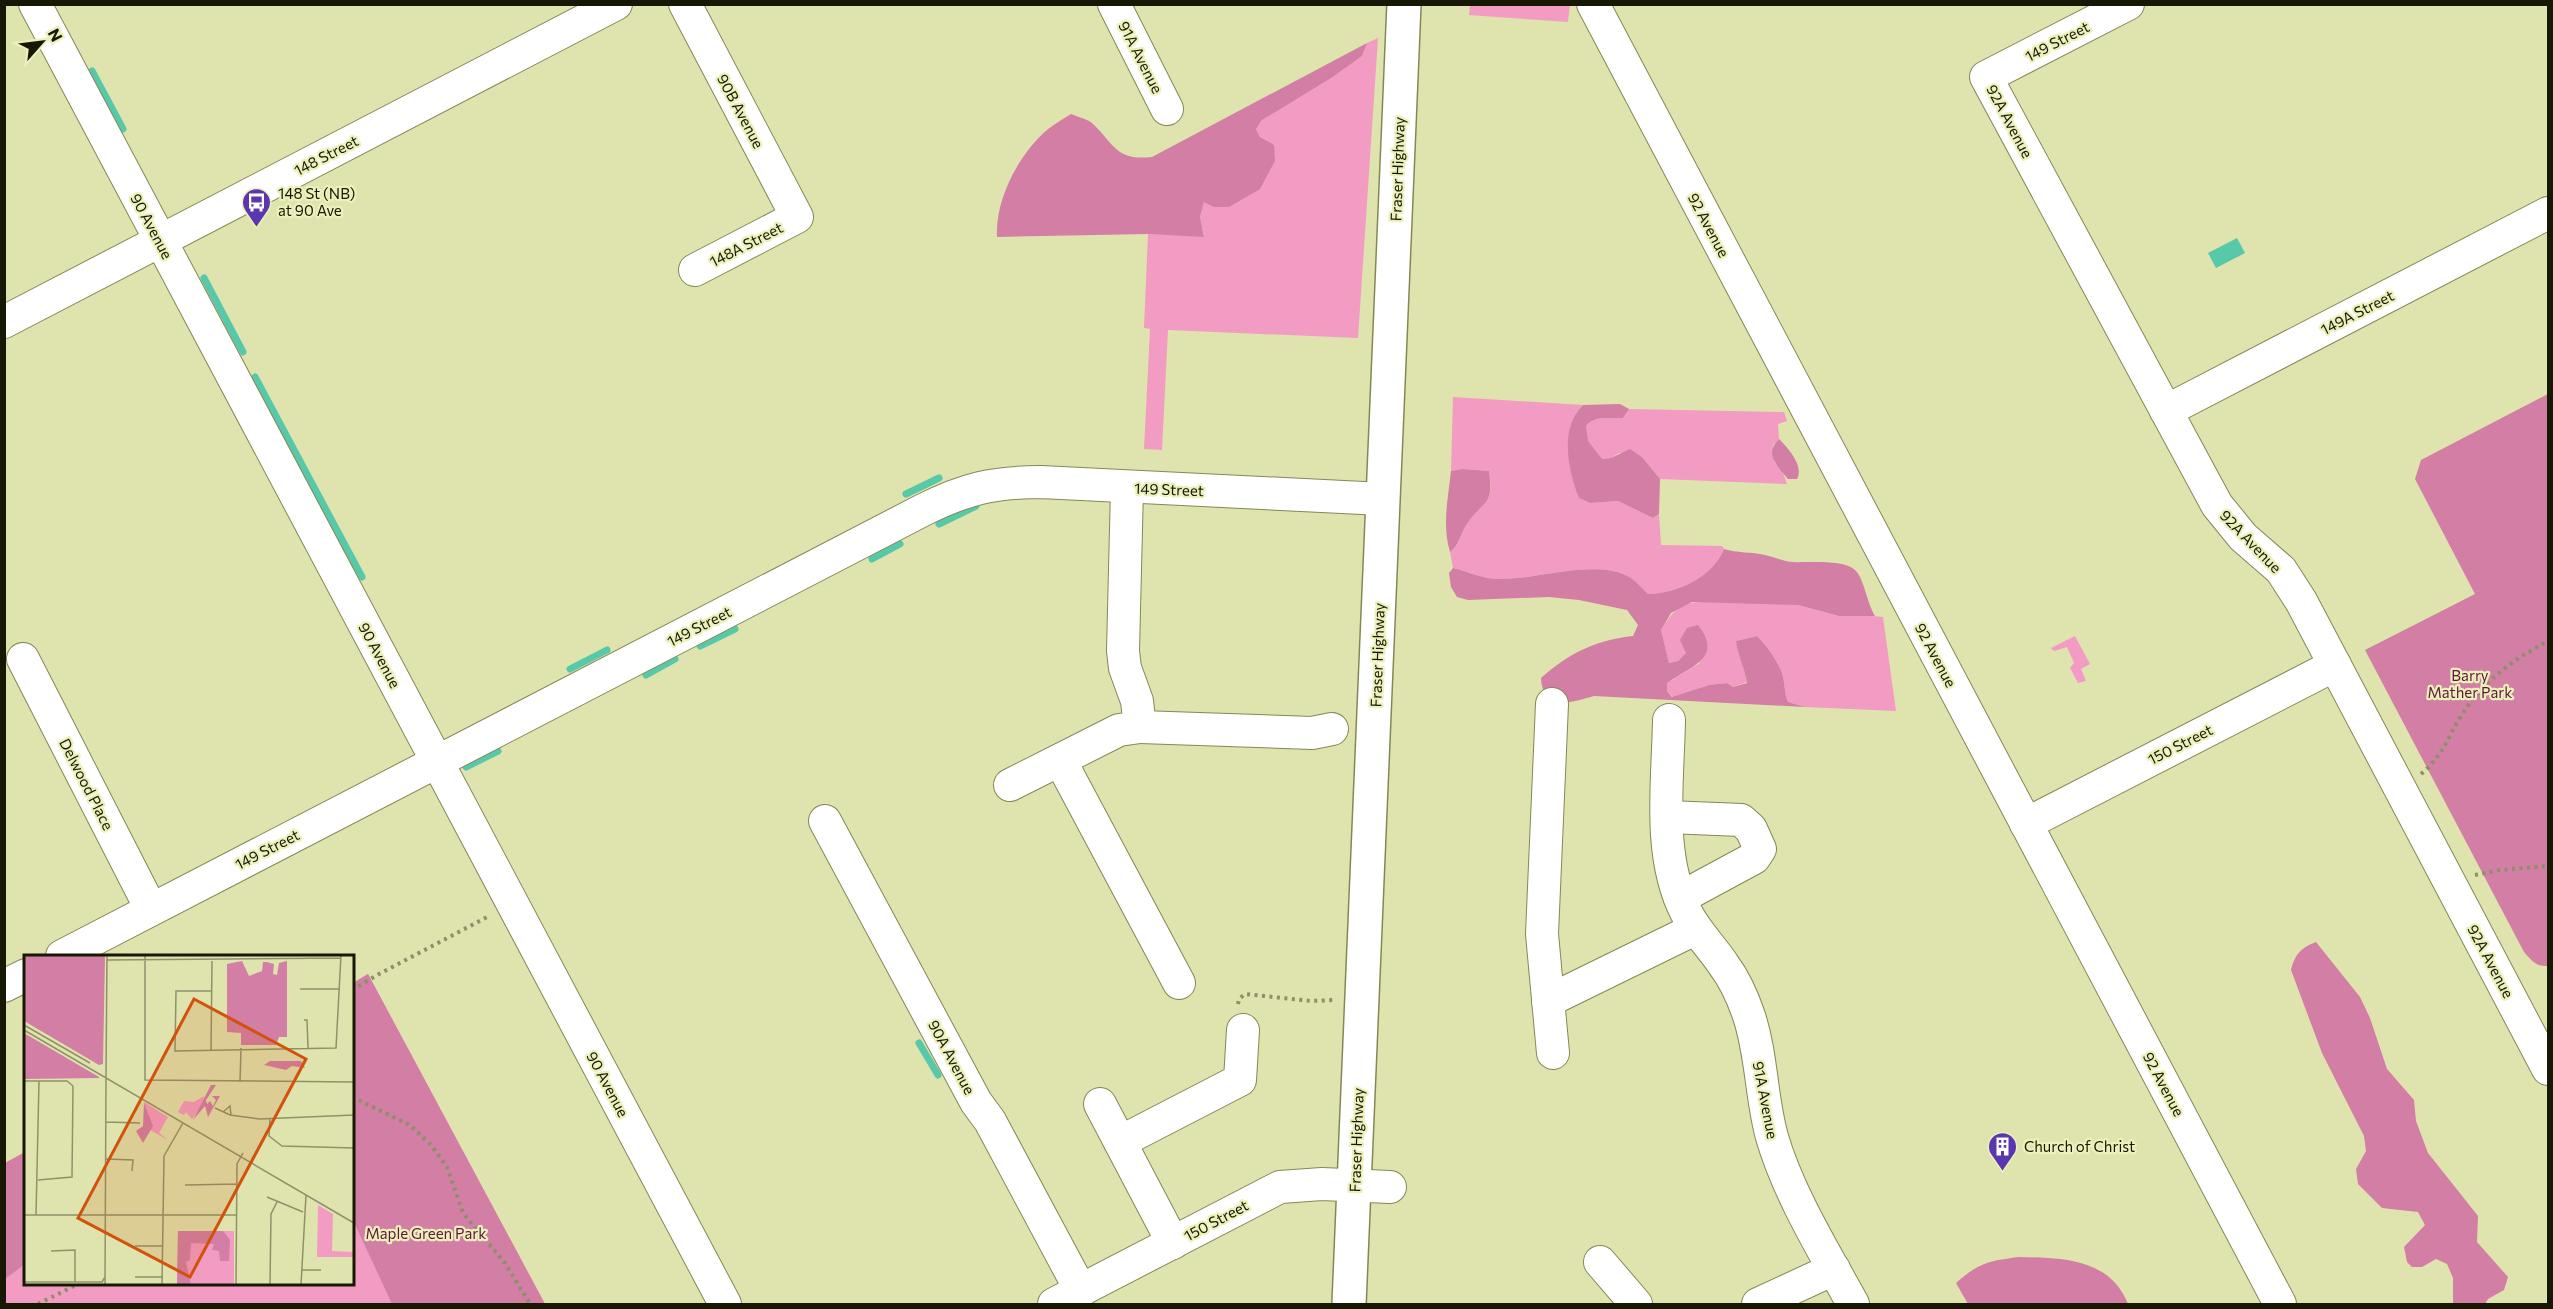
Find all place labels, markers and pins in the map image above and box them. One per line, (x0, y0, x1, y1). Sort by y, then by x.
place label: 148 St (NB) at 90 Ave (278, 184, 355, 219)
bus stop icon: 148 St (NB) at 90 Ave (241, 186, 273, 228)
building icon: Church of Christ (1987, 1130, 2019, 1172)
place label: Church of Christ (2024, 1137, 2135, 1155)

